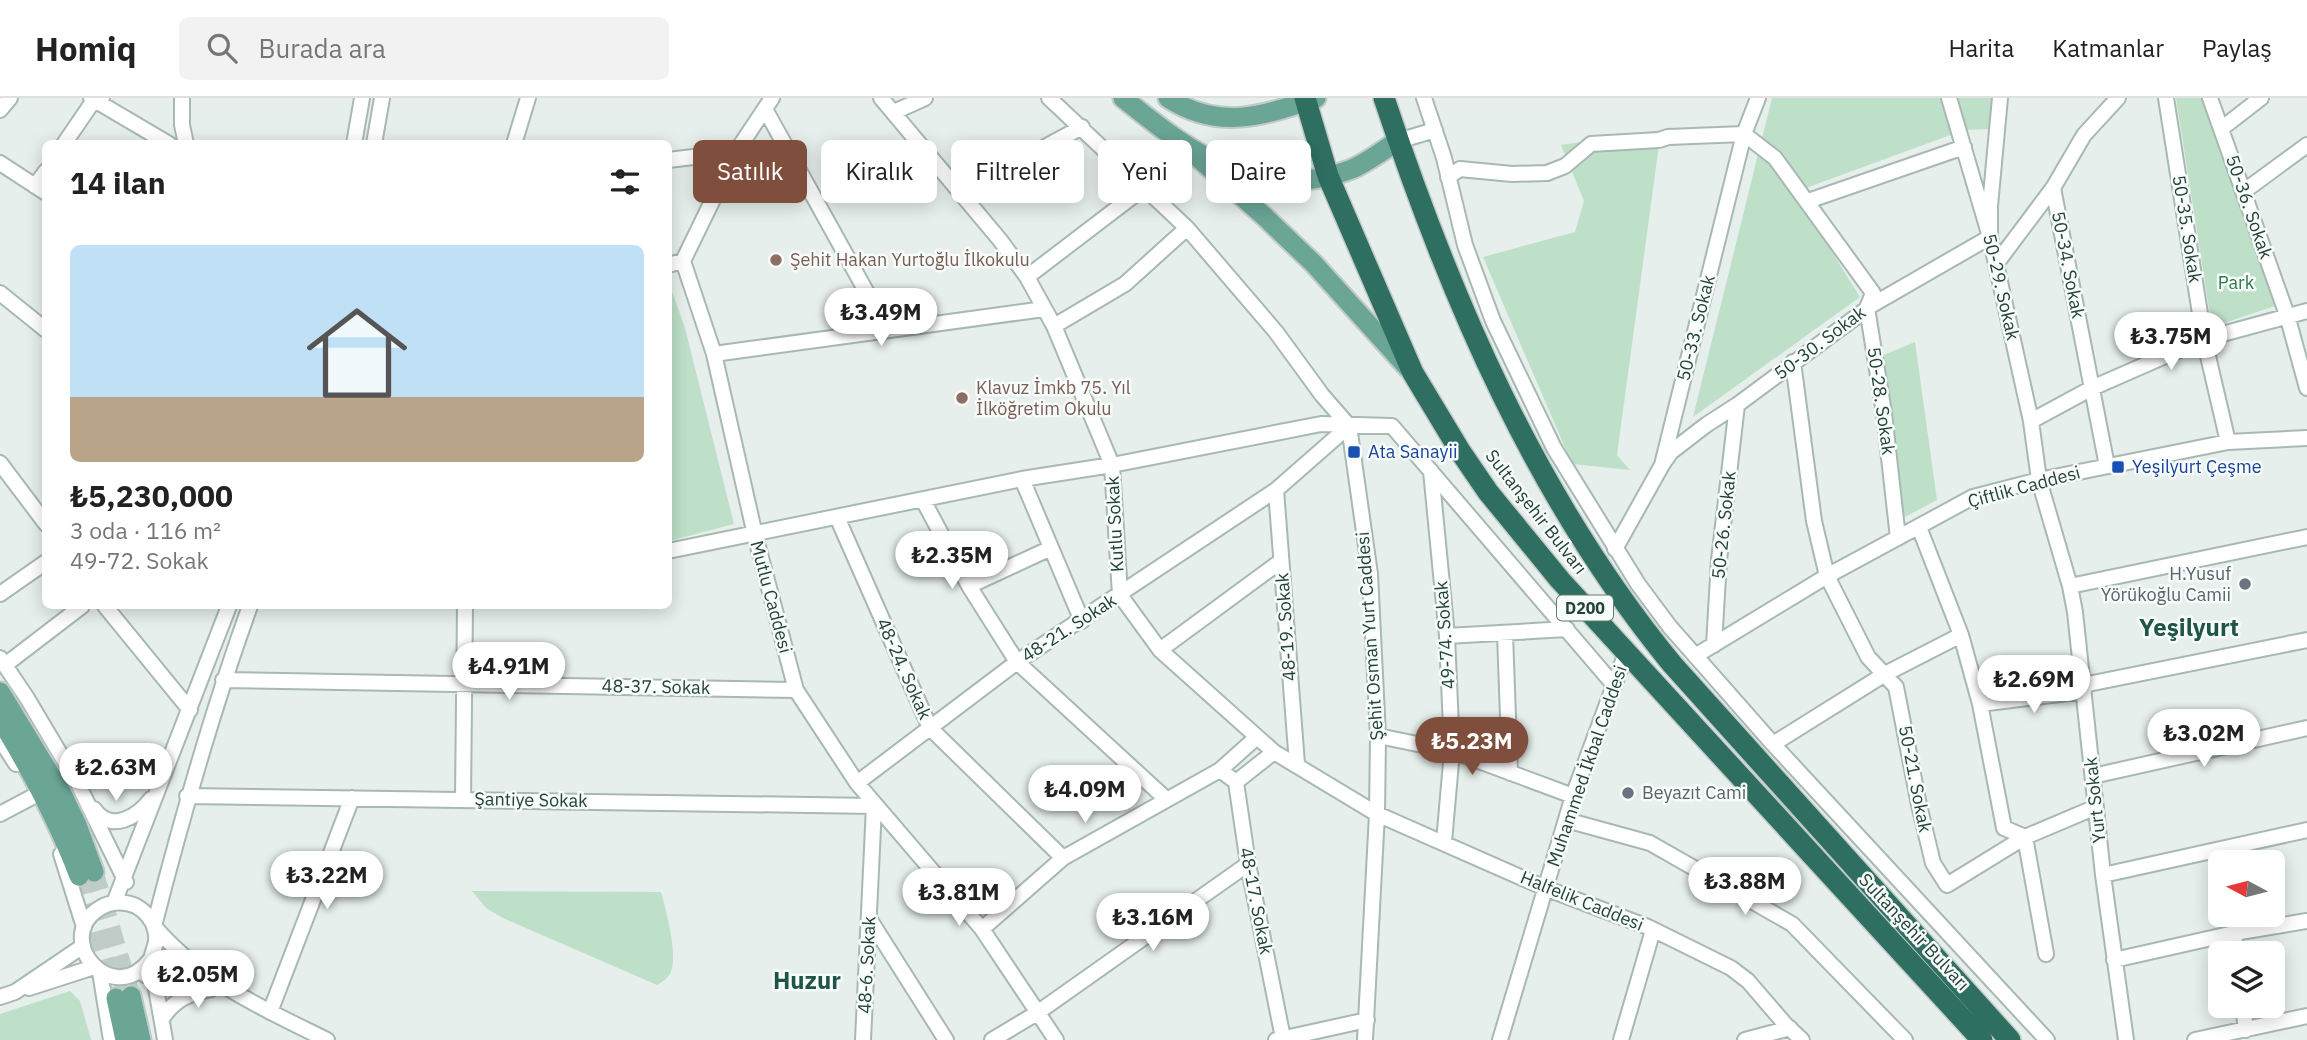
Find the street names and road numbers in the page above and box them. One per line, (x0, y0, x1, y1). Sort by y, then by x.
street label: 50-36. Sokak (2221, 152, 2278, 262)
street label: 50-35. Sokak (2168, 174, 2207, 285)
street label: 50-34. Sokak (2047, 209, 2090, 321)
street label: 50-29. Sokak (1978, 231, 2025, 343)
street label: 50-33. Sokak (1671, 272, 1720, 383)
street label: 50-30. Sokak (1769, 300, 1870, 384)
street label: 50-28. Sokak (1863, 346, 1901, 457)
street label: Sultanşehir Bulvarı (1481, 445, 1592, 579)
street label: Çiftlik Caddesi (1965, 460, 2083, 513)
street label: 50-26. Sokak (1706, 469, 1741, 580)
street label: Kutlu Sokak (1100, 475, 1129, 573)
street label: Şehit Osman Yurt Caddesi (1351, 531, 1388, 741)
street label: Mutlu Caddesi (745, 538, 798, 656)
street label: 48-19. Sokak (1270, 572, 1301, 682)
street label: 49-74. Sokak (1429, 580, 1460, 690)
street label: 48-21. Sokak (1017, 588, 1121, 667)
road number: D200 (1557, 596, 1613, 621)
street label: 48-24. Sokak (872, 615, 937, 724)
street label: Muhammed İkbal Caddesi (1541, 662, 1632, 870)
street label: 48-37. Sokak (602, 674, 711, 699)
street label: 50-21. Sokak (1894, 723, 1937, 835)
street label: Yurt Sokak (2078, 755, 2110, 844)
street label: Şantiye Sokak (474, 787, 588, 812)
street label: 48-17. Sokak (1235, 845, 1278, 957)
street label: Halfelik Caddesi (1517, 865, 1647, 936)
street label: Sultanşehir Bulvarı (1854, 868, 1975, 995)
street label: 48-6. Sokak (852, 915, 881, 1014)

